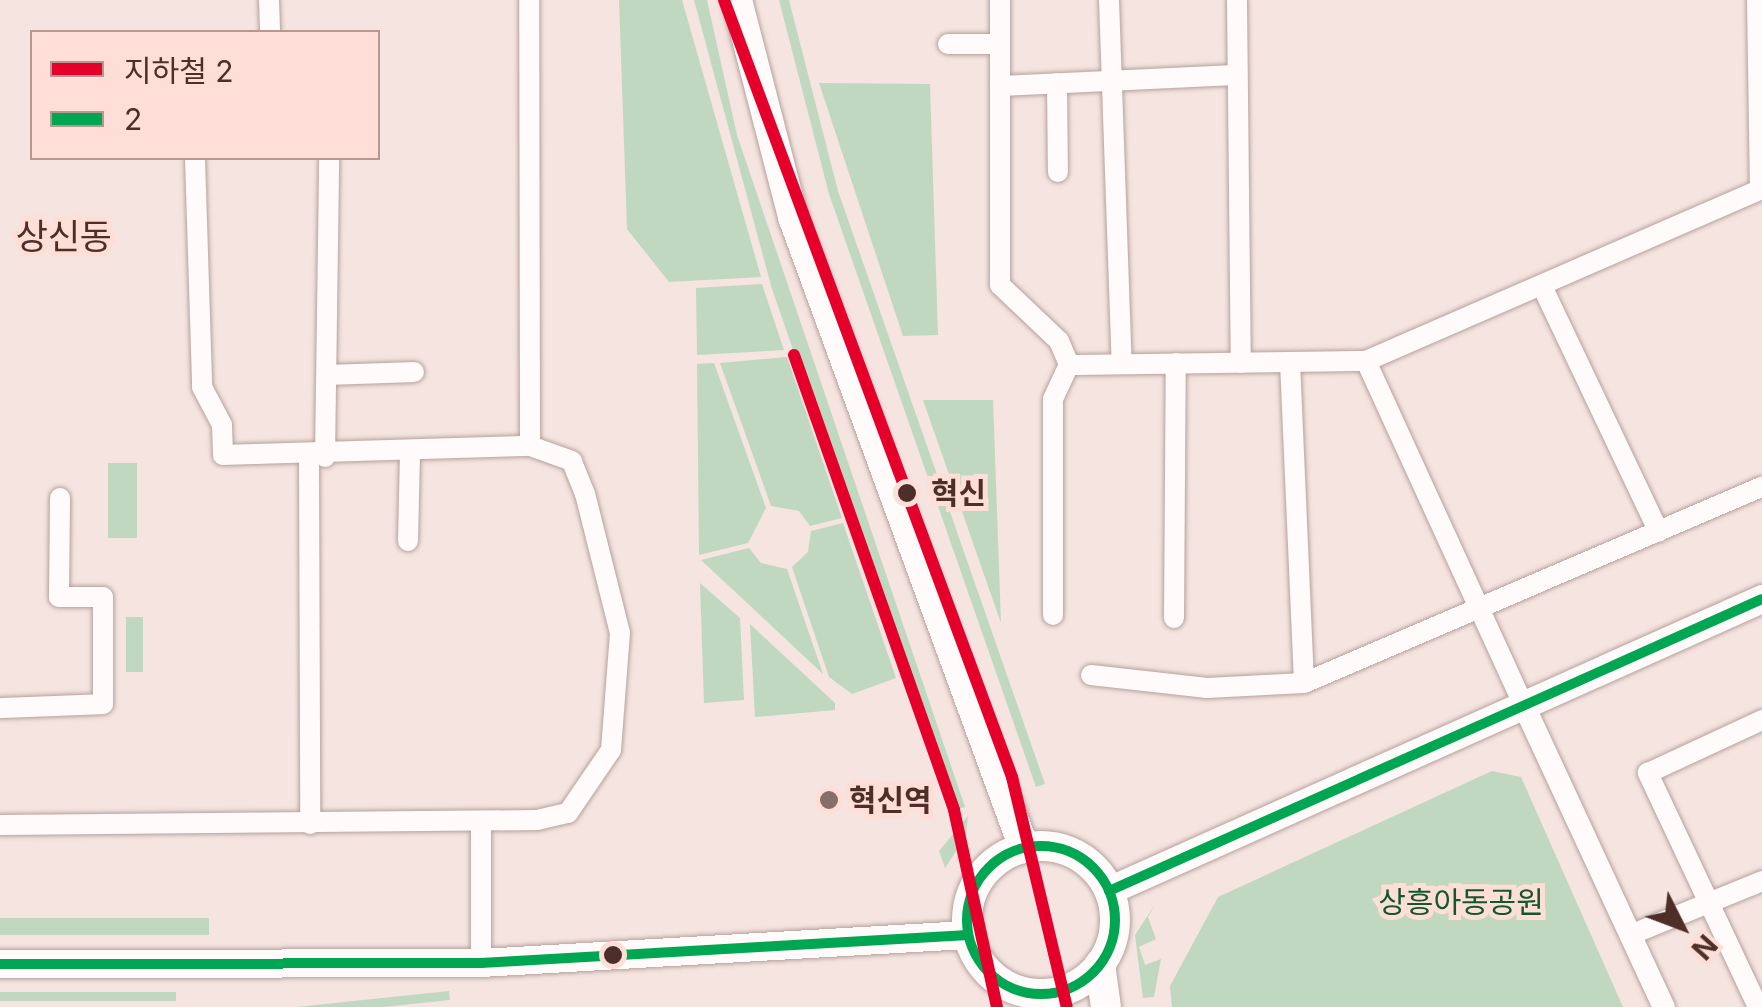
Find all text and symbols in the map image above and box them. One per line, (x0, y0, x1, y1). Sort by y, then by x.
legend (30, 30, 380, 160)
text: 지하철 2 (124, 53, 234, 89)
text: 2 (124, 101, 142, 137)
district label: 상신동 (16, 215, 112, 257)
place label: 혁신 (931, 475, 986, 511)
marker: 혁신 (892, 478, 922, 508)
place label: 혁신역 (849, 782, 932, 818)
marker: 혁신역 (818, 789, 840, 811)
north arrow (1632, 877, 1732, 977)
park label: 상흥아동공원 (1378, 884, 1544, 920)
text: N (1685, 928, 1724, 966)
unlabelled marker (603, 945, 623, 965)

